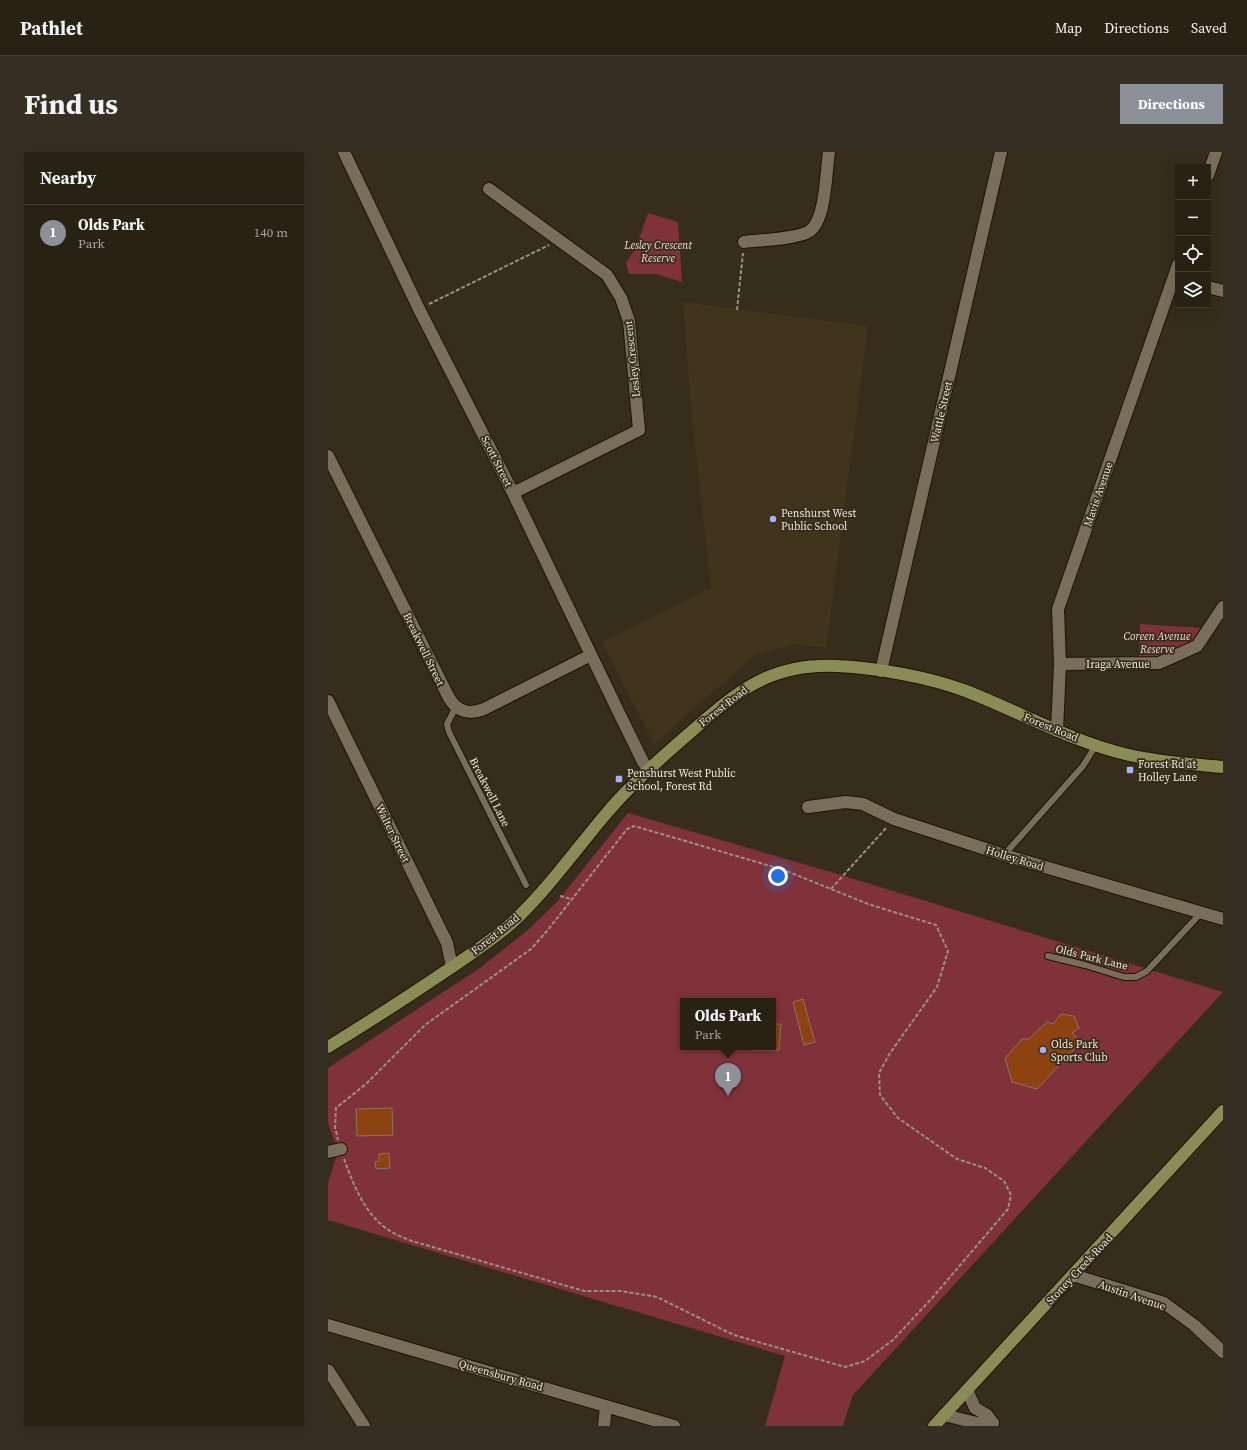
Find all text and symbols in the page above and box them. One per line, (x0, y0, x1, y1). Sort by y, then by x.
text: Pathlet (20, 15, 83, 41)
text: Map (1055, 18, 1082, 38)
text: Directions (1104, 18, 1169, 38)
text: Saved (1191, 18, 1227, 38)
button: Directions (1120, 84, 1223, 124)
text: Find us (24, 85, 118, 123)
map controls (1175, 164, 1211, 308)
button: + (1175, 164, 1211, 200)
text: Nearby (40, 166, 96, 190)
button: − (1175, 200, 1211, 236)
text: Olds Park (78, 214, 145, 235)
text: 1 (49, 224, 57, 241)
text: 140 m (254, 224, 288, 241)
text: Park (78, 235, 105, 252)
button: locate (1175, 236, 1211, 272)
park label: Lesley Crescent Reserve (623, 238, 692, 266)
button: layers (1175, 272, 1211, 308)
street label: Lesley Crescent (621, 320, 644, 398)
street label: Wattle Street (927, 380, 956, 444)
street label: Scott Street (477, 433, 516, 490)
street label: Mavis Avenue (1080, 460, 1117, 528)
place label: Penshurst West Public School (781, 506, 856, 534)
marker: Penshurst West Public School (768, 514, 778, 524)
street label: Breakwell Street (399, 610, 448, 689)
park label: Coreen Avenue Reserve (1123, 629, 1191, 657)
street label: Iraga Avenue (1086, 657, 1150, 672)
street label: Forest Road (696, 682, 751, 730)
street label: Forest Road (1021, 710, 1081, 746)
street label: Breakwell Lane (466, 755, 514, 830)
place label: Forest Rd at Holley Lane (1138, 757, 1197, 785)
marker: Forest Rd at Holley Lane (1125, 765, 1135, 775)
place label: Penshurst West Public School, Forest Rd (627, 766, 736, 794)
marker: Penshurst West Public School, Forest Rd (614, 774, 624, 784)
street label: Walter Street (372, 801, 413, 865)
street label: Holley Road (984, 843, 1046, 875)
your location (768, 866, 788, 886)
street label: Forest Road (468, 910, 523, 958)
street label: Olds Park Lane (1054, 941, 1130, 974)
popup (680, 998, 776, 1050)
text: Olds Park (695, 1005, 761, 1026)
text: Park (695, 1026, 721, 1043)
place label: Olds Park Sports Club (1051, 1037, 1108, 1065)
marker: Olds Park Sports Club (1038, 1045, 1048, 1055)
pin: 1 (715, 1063, 741, 1096)
street label: Stoney Creek Road (1043, 1230, 1117, 1308)
street label: Austin Avenue (1096, 1277, 1168, 1314)
street label: Queensbury Road (457, 1356, 546, 1395)

